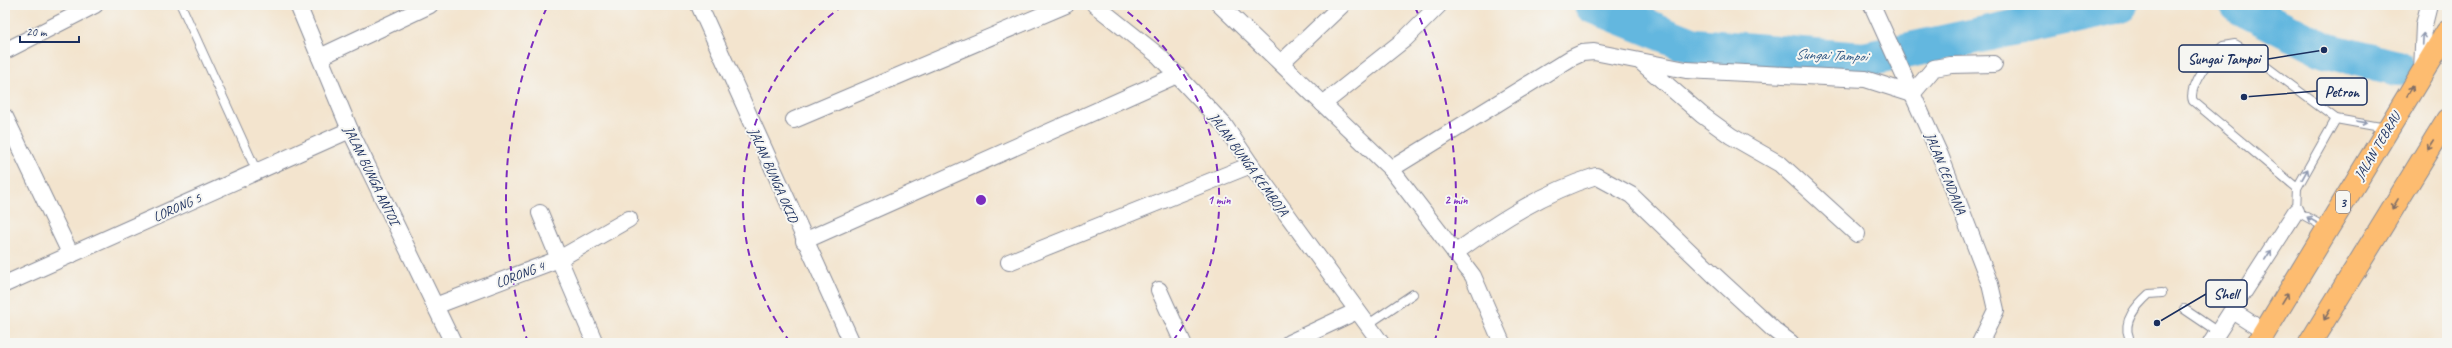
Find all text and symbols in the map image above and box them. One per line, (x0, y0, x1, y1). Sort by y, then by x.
scale bar (20, 18, 79, 44)
text: 20 m (26, 24, 48, 40)
one-way arrow (2420, 33, 2427, 46)
water label: Sungai Tampoi (1795, 45, 1871, 66)
callout: Sungai Tampoi (2179, 45, 2268, 72)
text: Sungai Tampoi (2188, 50, 2262, 69)
callout: Petron (2317, 78, 2367, 105)
text: Petron (2325, 83, 2360, 102)
one-way arrow (2407, 85, 2415, 97)
street label: JALAN BUNGA KEMBOJA (1205, 108, 1292, 220)
street label: JALAN TEBRAU (2350, 108, 2405, 184)
one-way arrow (2355, 119, 2368, 127)
street label: JALAN BUNGA ANTOI (340, 122, 404, 231)
street label: JALAN BUNGA OKID (745, 124, 802, 226)
street label: JALAN CENDANA (1921, 129, 1970, 217)
one-way arrow (2427, 140, 2435, 151)
one-way arrow (2301, 168, 2309, 180)
street label: LORONG 5 (151, 189, 204, 226)
road number: 3 (2336, 191, 2350, 213)
text: 1 min (1208, 192, 1231, 208)
text: 2 min (1445, 192, 1468, 208)
centre of rings (974, 193, 988, 207)
one-way arrow (2390, 198, 2398, 210)
one-way arrow (2306, 215, 2318, 223)
one-way arrow (2264, 250, 2272, 261)
street label: LORONG 4 (493, 257, 549, 291)
callout: Shell (2206, 280, 2247, 307)
text: Shell (2213, 285, 2242, 304)
one-way arrow (2281, 293, 2289, 304)
one-way arrow (2323, 309, 2331, 321)

